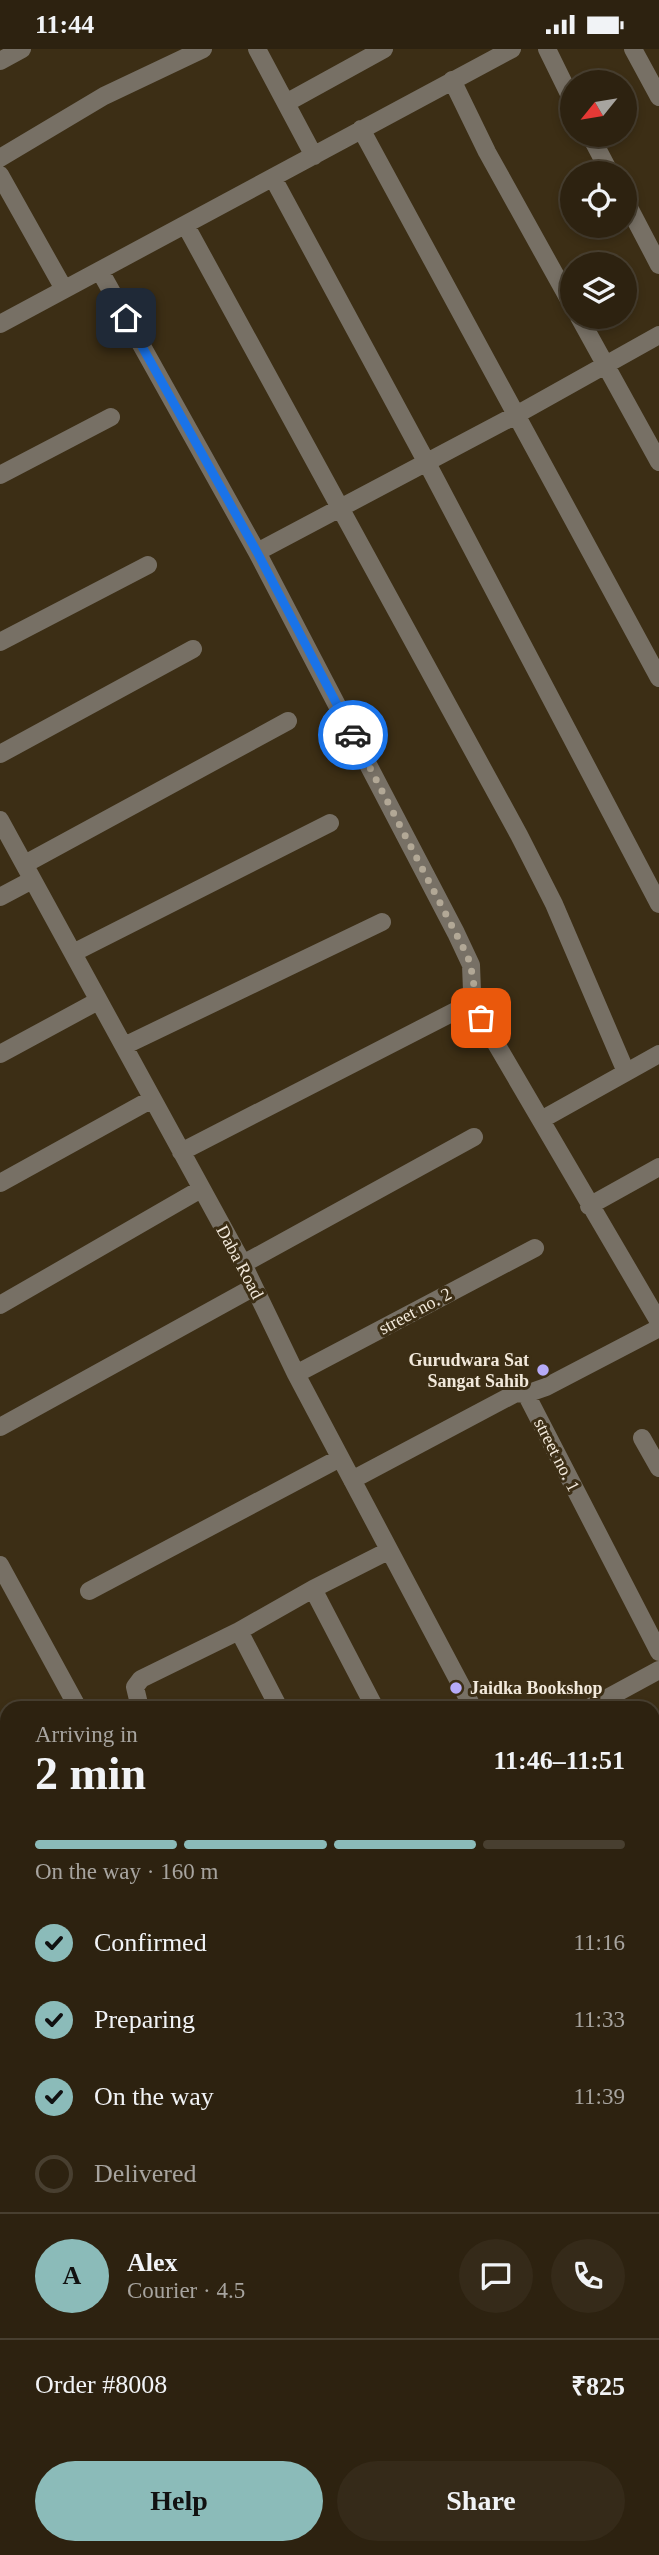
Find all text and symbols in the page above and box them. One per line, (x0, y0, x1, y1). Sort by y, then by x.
text: 11:44 (35, 10, 94, 39)
north arrow (560, 70, 637, 147)
map controls (560, 70, 637, 329)
button: locate (560, 161, 637, 238)
button: layers (560, 252, 637, 329)
pin (96, 288, 156, 348)
icon: home (107, 299, 145, 337)
courier (318, 700, 388, 770)
icon: car (334, 716, 372, 754)
pin (451, 988, 511, 1048)
icon: bag (462, 999, 500, 1037)
street label: Daba Road (212, 1222, 268, 1302)
street label: street no. 2 (375, 1284, 455, 1338)
place label: Gurudwara Sat Sangat Sahib (408, 1350, 529, 1391)
marker: Gurudwara Sat Sangat Sahib (535, 1362, 551, 1378)
street label: street no. 1 (530, 1415, 584, 1495)
place label: Jaidka Bookshop (470, 1678, 603, 1698)
marker: Jaidka Bookshop (448, 1680, 464, 1696)
text: Arriving in (35, 1722, 138, 1747)
text: 11:46–11:51 (494, 1746, 625, 1775)
text: 2 min (35, 1748, 146, 1799)
text: On the way · 160 m (35, 1859, 218, 1884)
icon: check (35, 1924, 73, 1962)
text: Confirmed (94, 1928, 207, 1957)
text: 11:16 (573, 1930, 625, 1955)
icon: check (35, 2001, 73, 2039)
text: Preparing (94, 2005, 195, 2034)
text: 11:33 (573, 2007, 625, 2032)
icon: check (35, 2078, 73, 2116)
text: On the way (94, 2082, 214, 2111)
text: 11:39 (573, 2084, 625, 2109)
text: Delivered (94, 2159, 197, 2188)
button: chat (459, 2239, 533, 2313)
button: phone (551, 2239, 625, 2313)
text: Alex (127, 2248, 178, 2277)
text: A (63, 2261, 81, 2290)
text: Courier · 4.5 (127, 2278, 245, 2303)
text: Order #8008 (35, 2370, 167, 2399)
text: ₹825 (571, 2372, 625, 2401)
button: Help (35, 2461, 323, 2541)
button: Share (337, 2461, 625, 2541)

